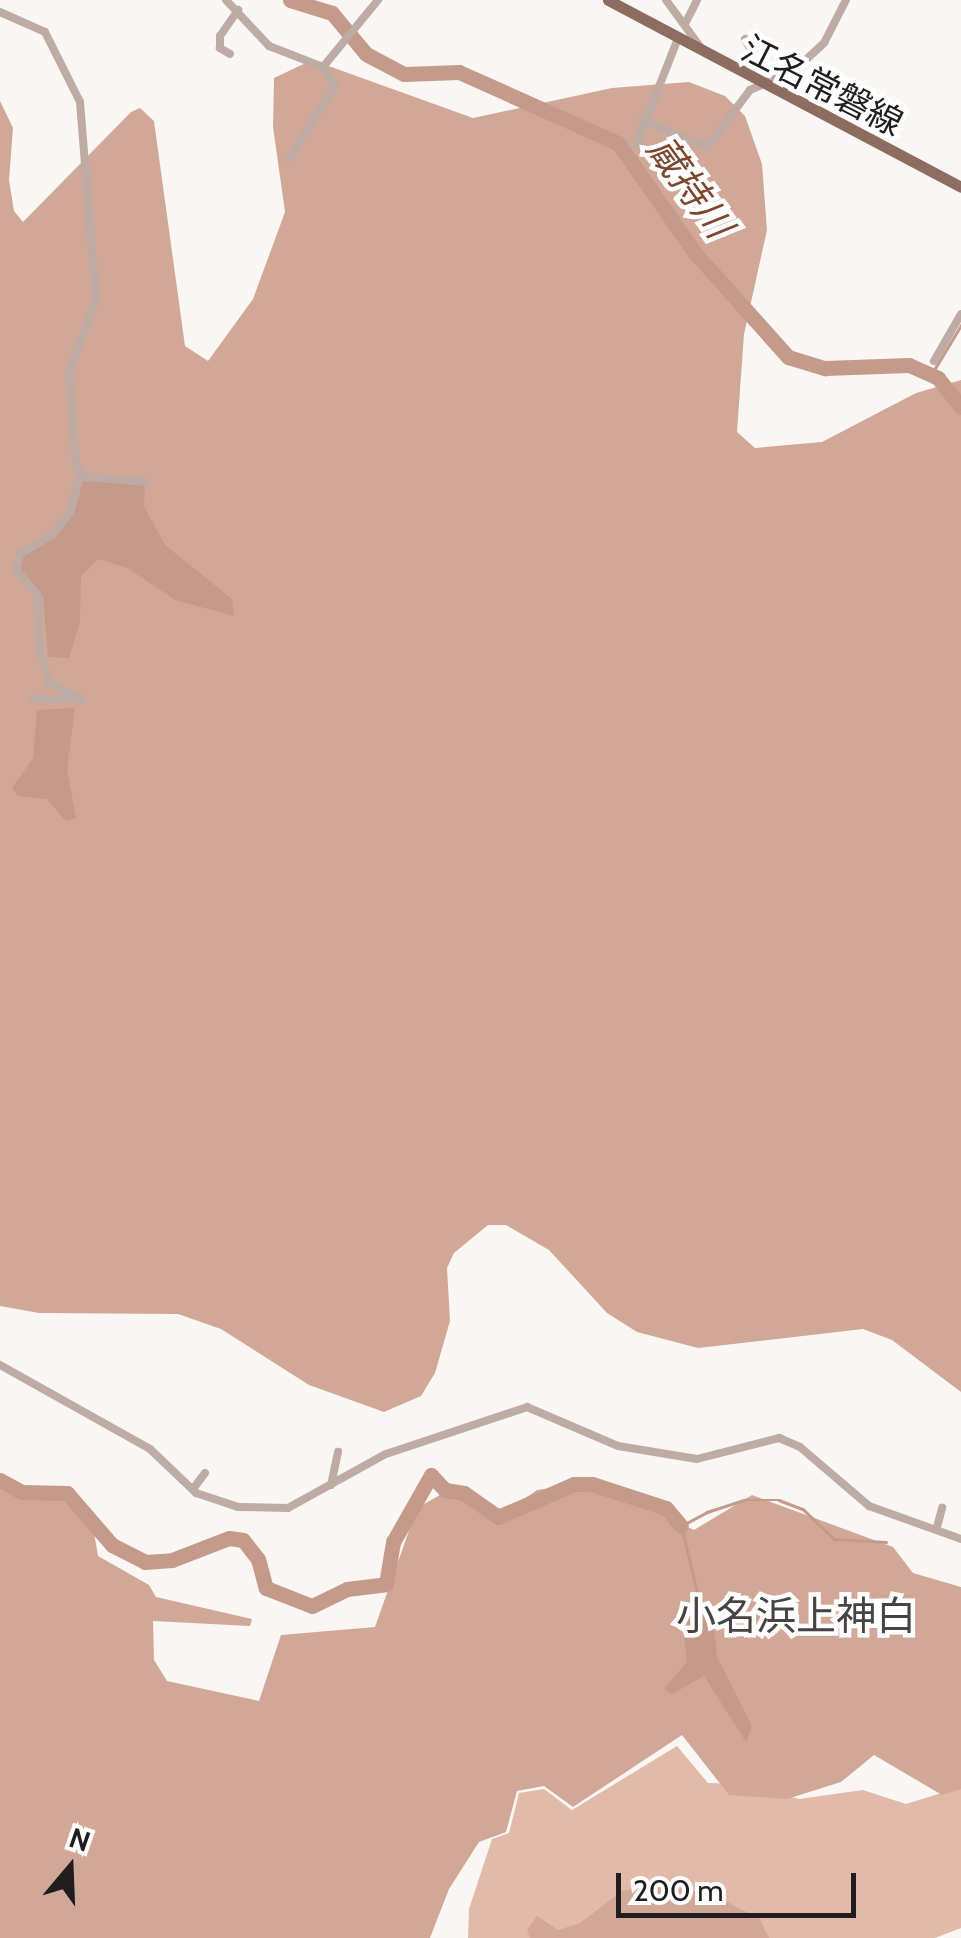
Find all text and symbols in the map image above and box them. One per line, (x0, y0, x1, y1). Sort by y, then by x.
street label: 江名常磐線 (735, 28, 909, 144)
water label: 蔵持川 (638, 127, 742, 247)
district label: 小名浜上神白 (676, 1592, 916, 1640)
north arrow (20, 1818, 120, 1918)
text: N (65, 1820, 95, 1859)
scale bar (621, 1853, 861, 1915)
text: 200 m (633, 1872, 724, 1909)

